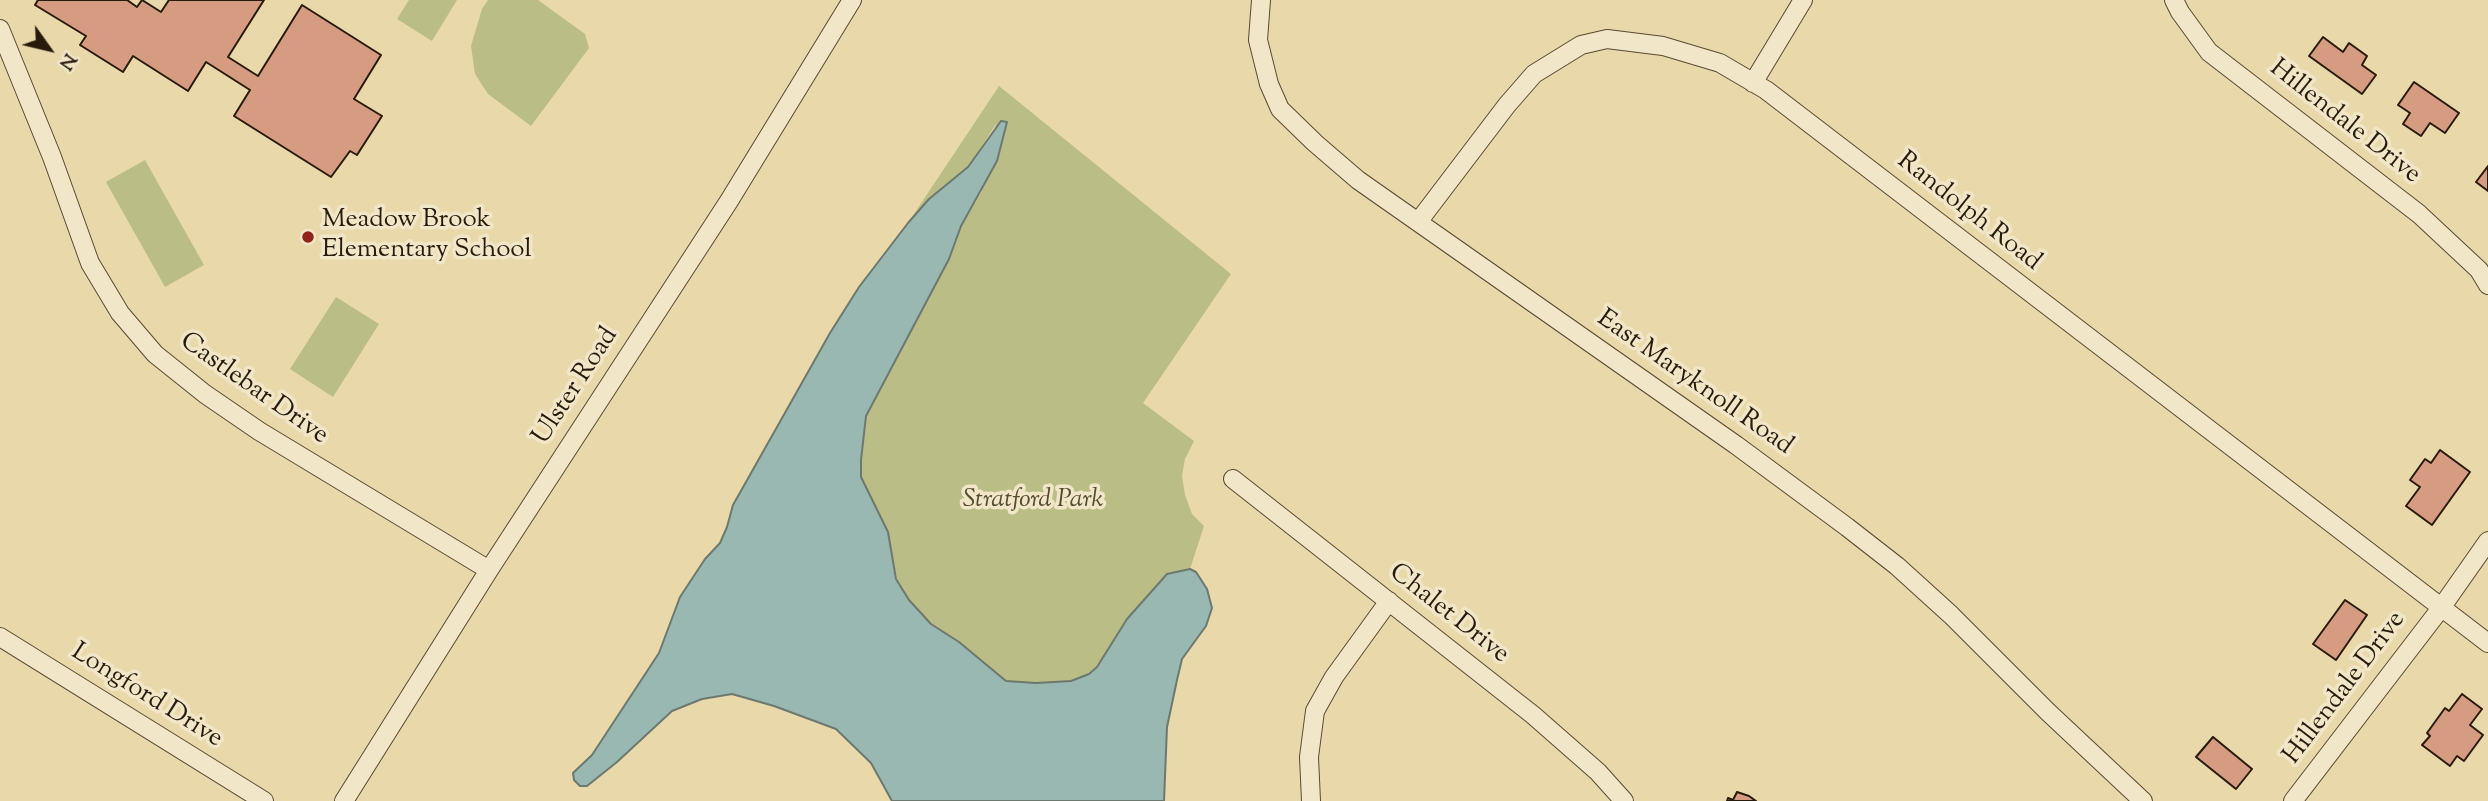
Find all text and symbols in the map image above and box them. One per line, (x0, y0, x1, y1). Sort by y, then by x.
north arrow (14, 14, 84, 84)
text: N (51, 47, 82, 75)
street label: Hillendale Drive (2262, 54, 2426, 192)
street label: Randolph Road (1890, 147, 2046, 279)
place label: Meadow Brook Elementary School (322, 206, 532, 268)
marker: Meadow Brook Elementary School (300, 229, 316, 245)
street label: East Maryknoll Road (1590, 305, 1798, 463)
street label: Ulster Road (528, 323, 626, 451)
street label: Castlebar Drive (173, 327, 333, 453)
park label: Stratford Park (963, 486, 1103, 518)
street label: Chalet Drive (1382, 558, 1514, 672)
street label: Hillendale Drive (2278, 606, 2414, 772)
street label: Longford Drive (64, 638, 228, 756)

